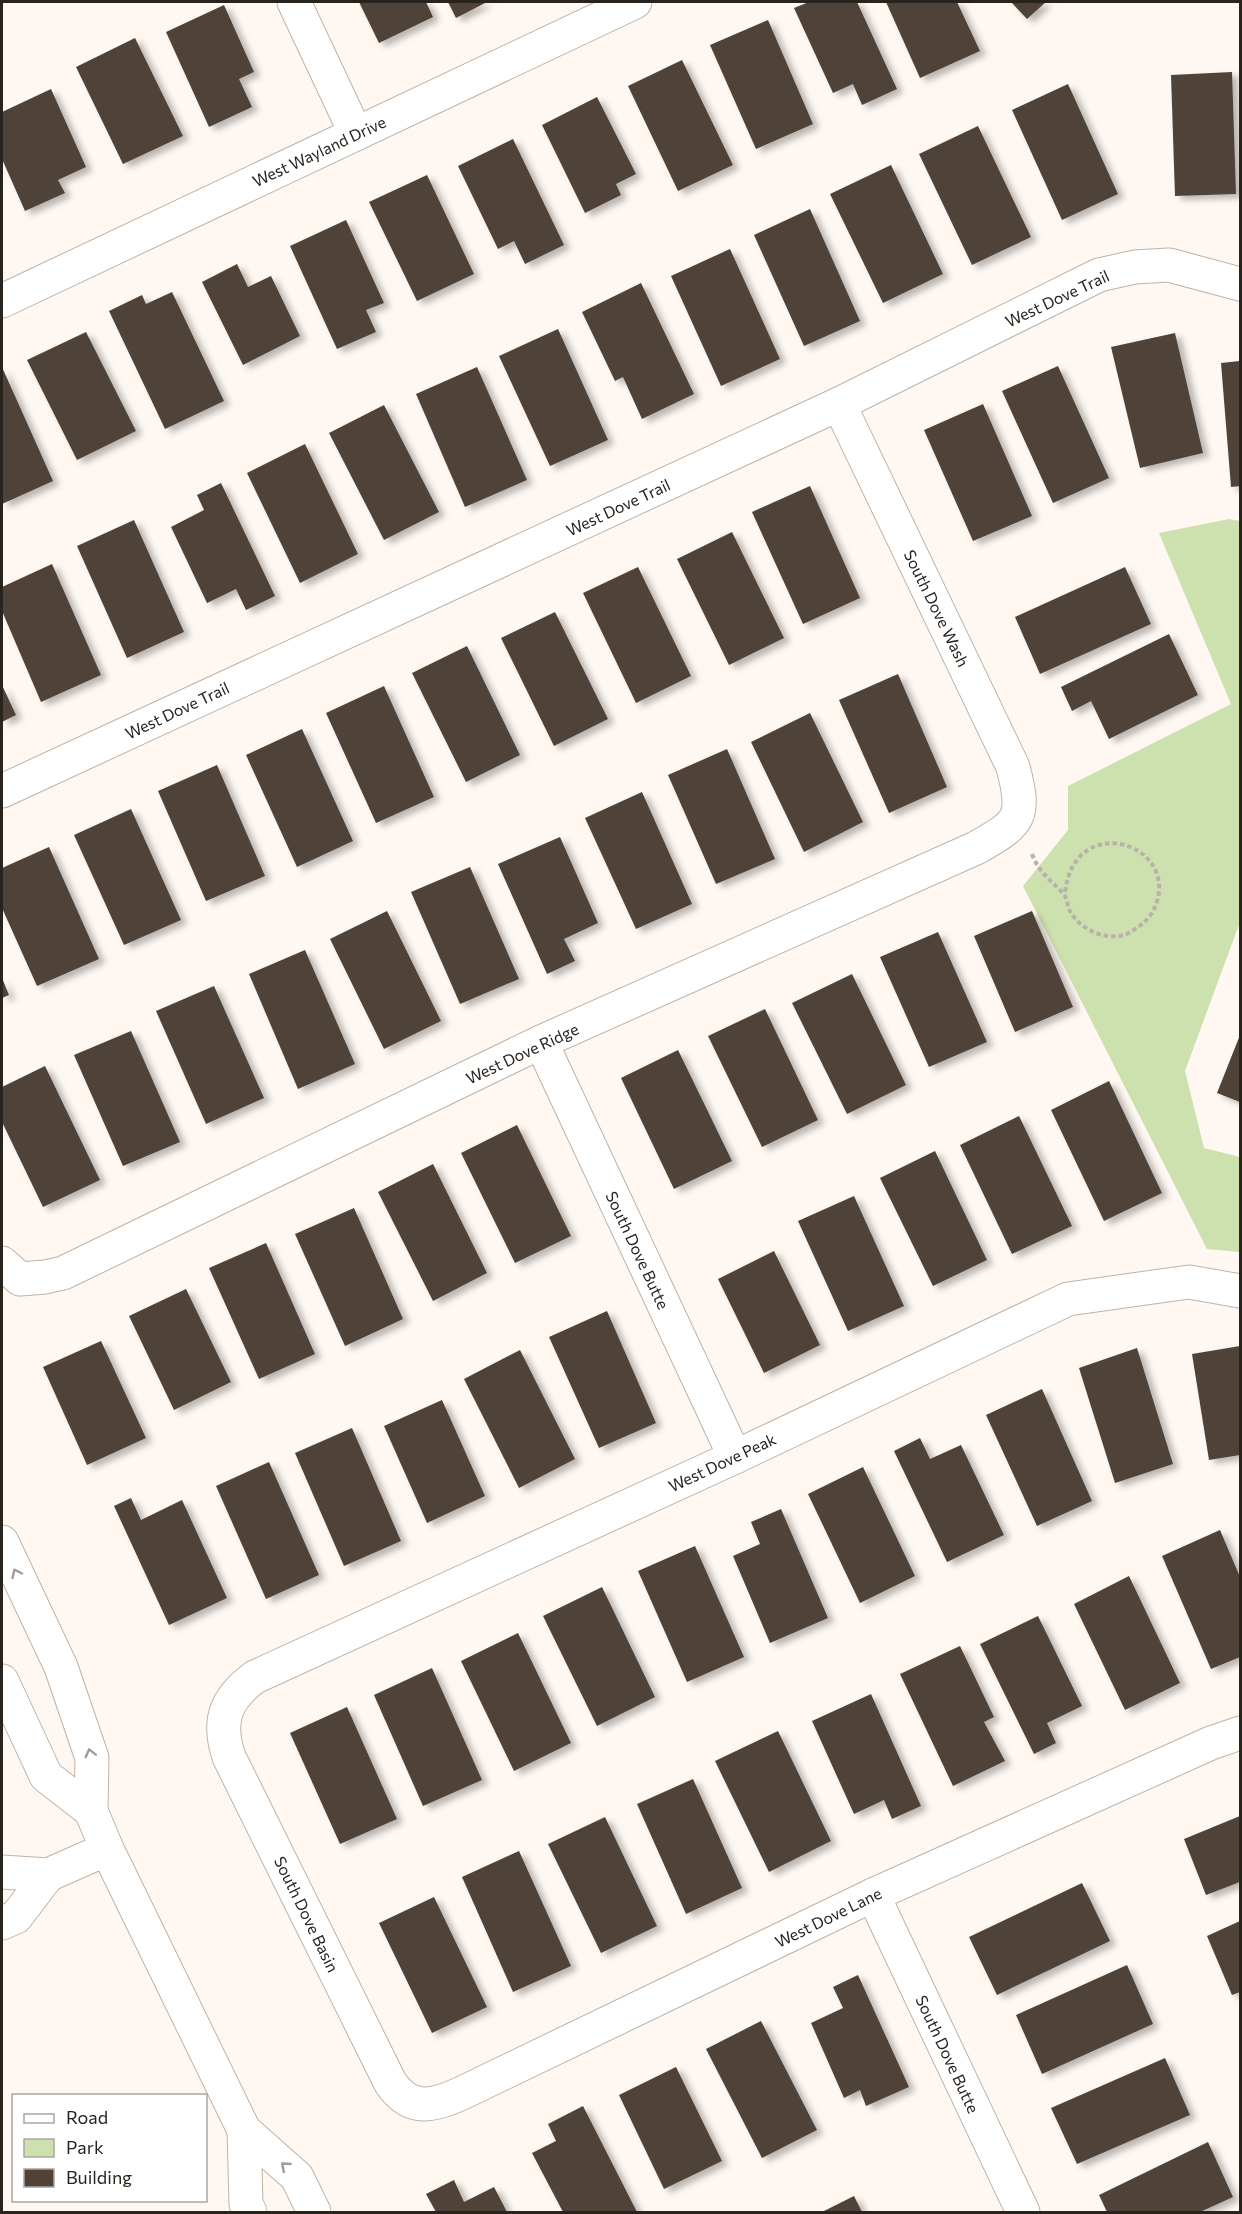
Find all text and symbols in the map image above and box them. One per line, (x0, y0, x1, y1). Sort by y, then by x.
street label: West Wayland Drive (249, 112, 389, 190)
street label: West Dove Trail (1002, 266, 1112, 330)
street label: West Dove Trail (563, 475, 673, 539)
street label: South Dove Wash (901, 547, 973, 669)
street label: West Dove Trail (122, 678, 232, 742)
street label: West Dove Ridge (463, 1019, 581, 1087)
street label: South Dove Butte (602, 1188, 674, 1312)
street label: West Dove Peak (665, 1429, 779, 1495)
one-way arrow (12, 1568, 24, 1579)
one-way arrow (84, 1748, 97, 1758)
street label: South Dove Basin (271, 1853, 343, 1975)
street label: West Dove Lane (772, 1883, 884, 1951)
street label: South Dove Butte (912, 1992, 984, 2116)
legend (12, 2094, 207, 2202)
text: Road (66, 2106, 108, 2128)
text: Park (66, 2136, 104, 2158)
one-way arrow (282, 2162, 292, 2173)
text: Building (66, 2166, 132, 2188)

